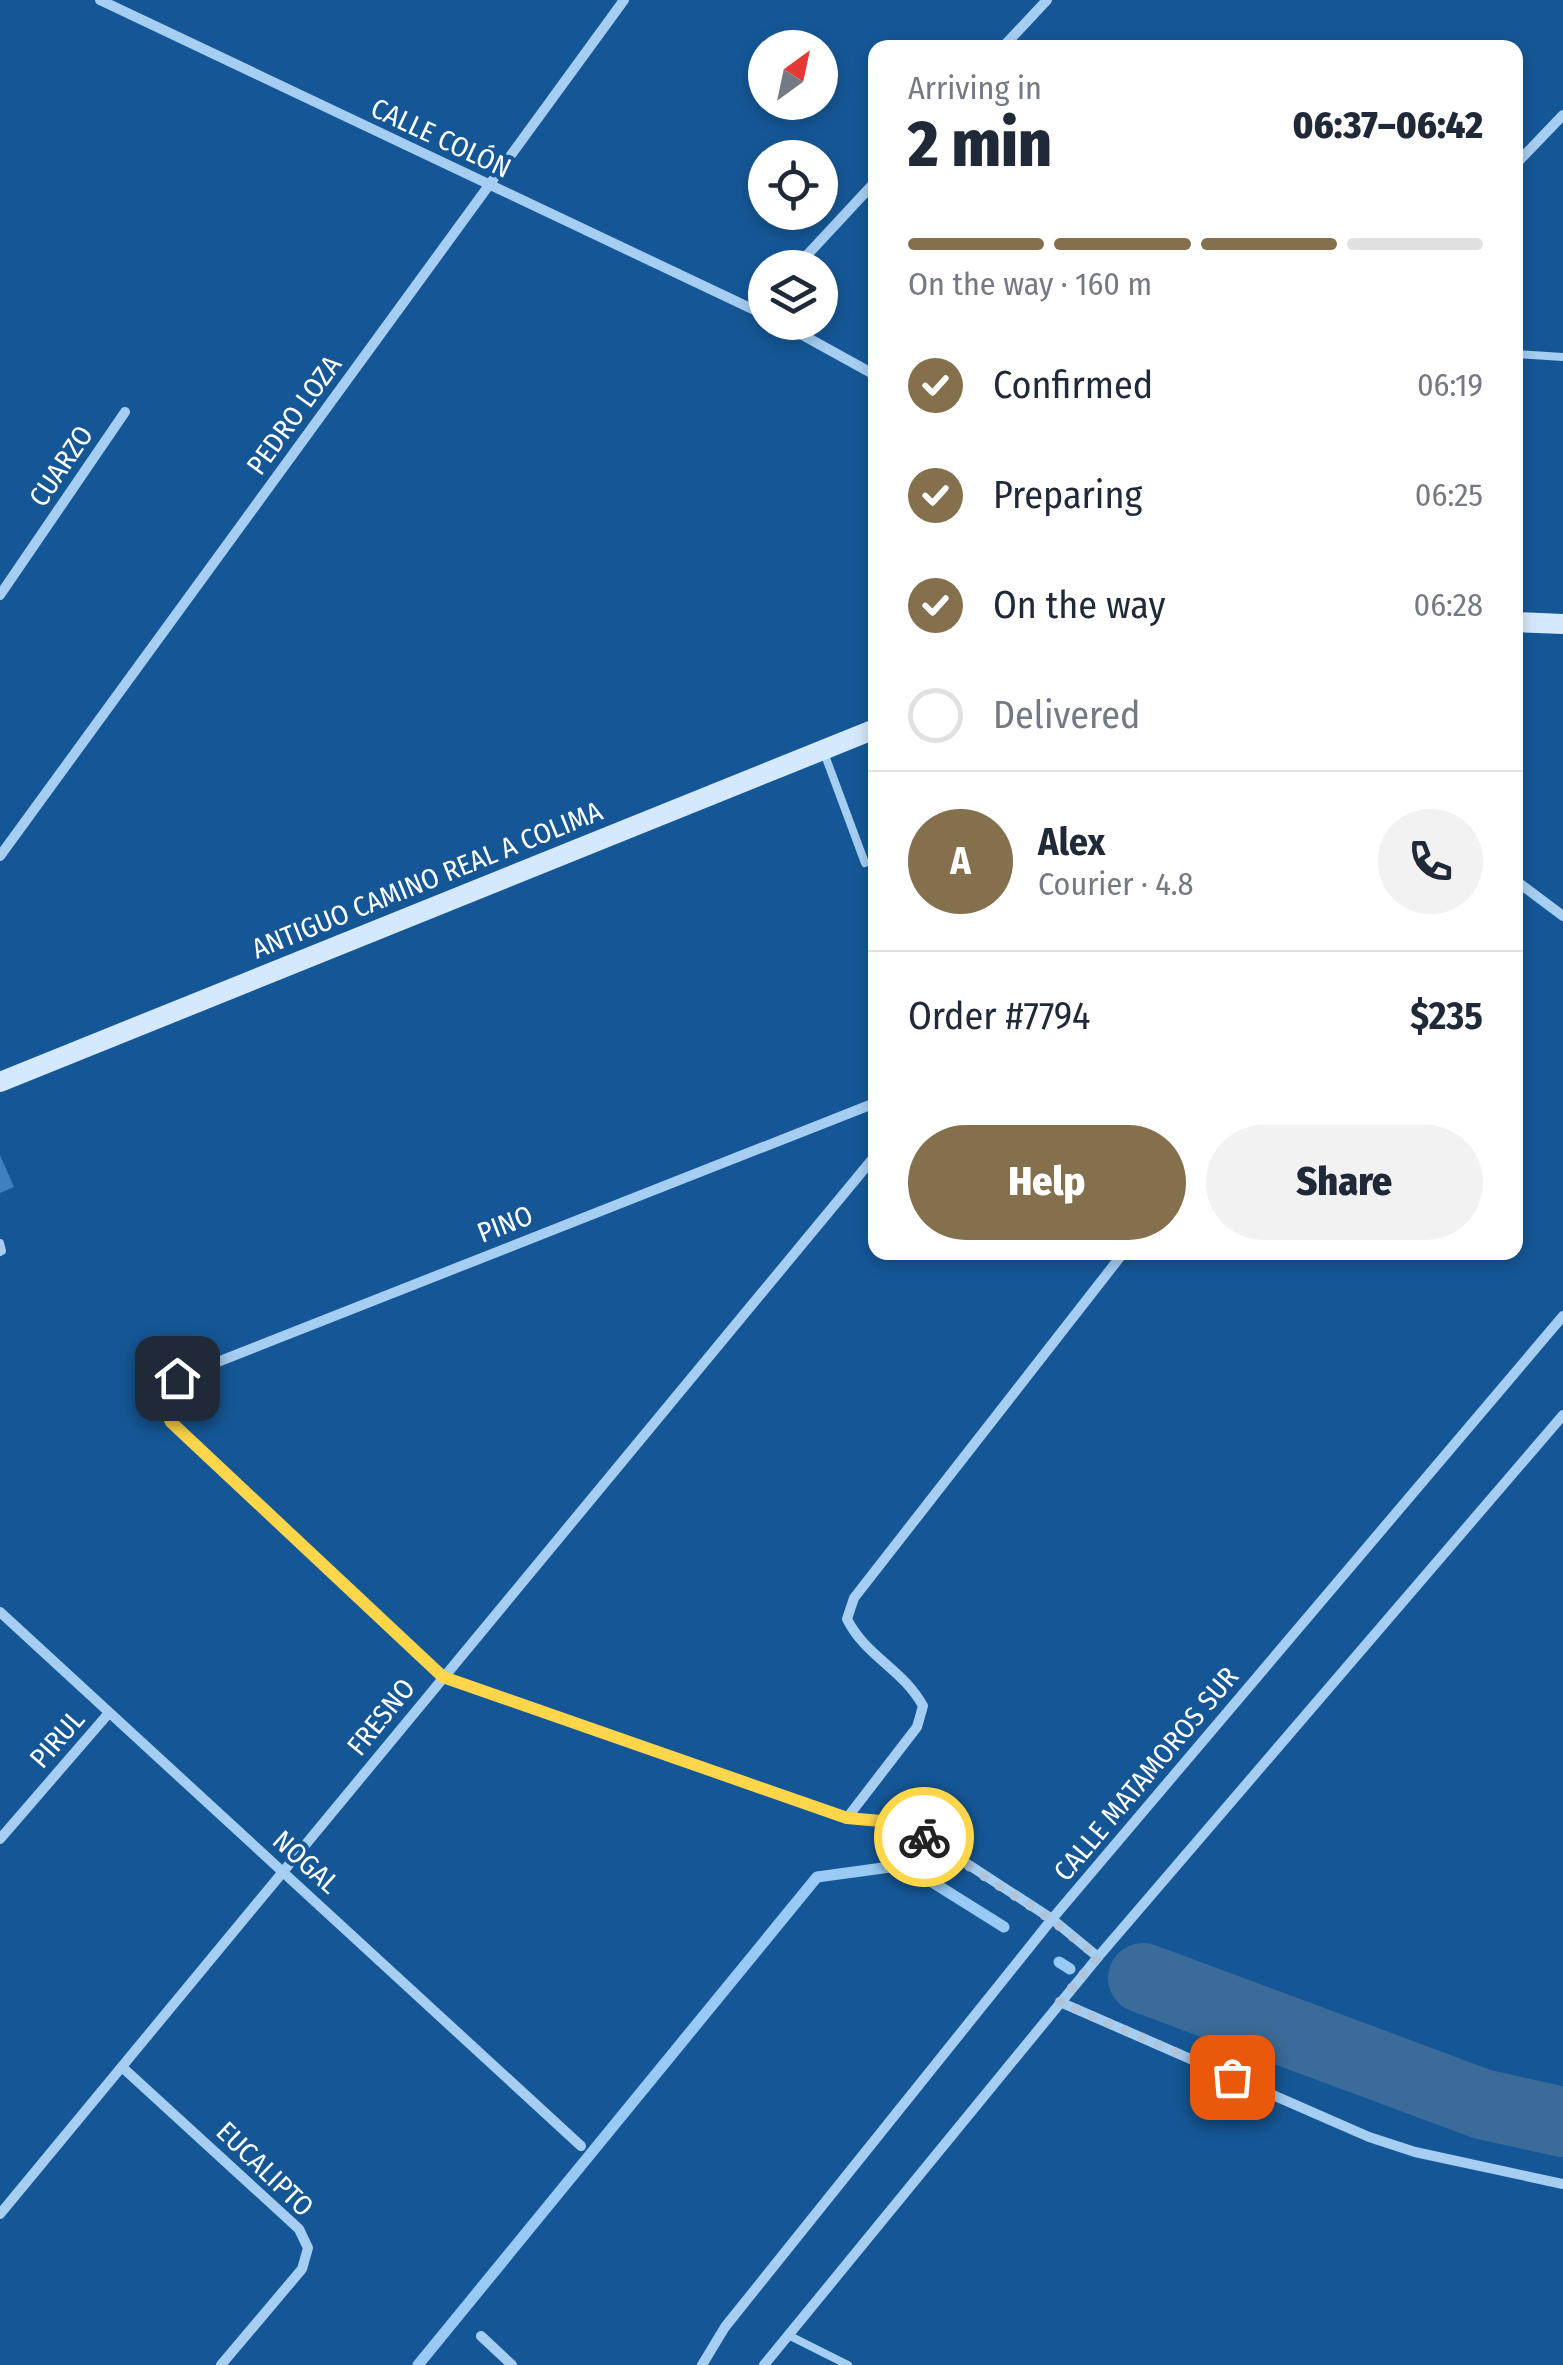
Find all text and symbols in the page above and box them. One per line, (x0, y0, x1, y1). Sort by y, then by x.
north arrow (748, 30, 838, 120)
map controls (748, 30, 838, 340)
text: Arriving in (908, 69, 1042, 107)
street label: CALLE COLÓN (366, 91, 516, 185)
text: 06:37–06:42 (1292, 102, 1483, 148)
text: 2 min (908, 105, 1052, 183)
button: locate (748, 140, 838, 230)
button: layers (748, 250, 838, 340)
text: On the way · 160 m (908, 265, 1152, 303)
street label: PEDRO LOZA (240, 349, 348, 481)
icon: check (908, 358, 963, 413)
text: Confirmed (993, 362, 1153, 408)
text: 06:19 (1417, 366, 1483, 404)
street label: CUARZO (22, 419, 100, 513)
icon: check (908, 468, 963, 523)
text: Preparing (993, 472, 1142, 518)
text: 06:25 (1415, 476, 1483, 514)
icon: check (908, 578, 963, 633)
text: On the way (993, 582, 1165, 628)
text: 06:28 (1414, 586, 1483, 624)
text: Delivered (993, 692, 1140, 738)
street label: ANTIGUO CAMINO REAL A COLIMA (247, 794, 607, 966)
button: phone (1378, 809, 1483, 914)
text: Alex (1038, 819, 1105, 865)
text: A (950, 838, 971, 884)
text: Courier · 4.8 (1038, 865, 1194, 903)
text: Order #7794 (908, 993, 1090, 1039)
text: $235 (1410, 993, 1483, 1039)
button: Help (908, 1125, 1186, 1240)
button: Share (1206, 1125, 1483, 1240)
street label: PINO (473, 1198, 537, 1250)
pin (135, 1336, 220, 1421)
icon: home (150, 1351, 205, 1406)
street label: CALLE MATAMOROS SUR (1047, 1660, 1245, 1888)
street label: FRESNO (340, 1672, 422, 1762)
street label: PIRUL (23, 1703, 91, 1775)
courier (874, 1787, 974, 1887)
icon: bike (897, 1810, 952, 1865)
street label: NOGAL (266, 1824, 346, 1901)
pin (1190, 2035, 1275, 2120)
icon: bag (1205, 2050, 1260, 2105)
street label: EUCALIPTO (210, 2115, 320, 2223)

